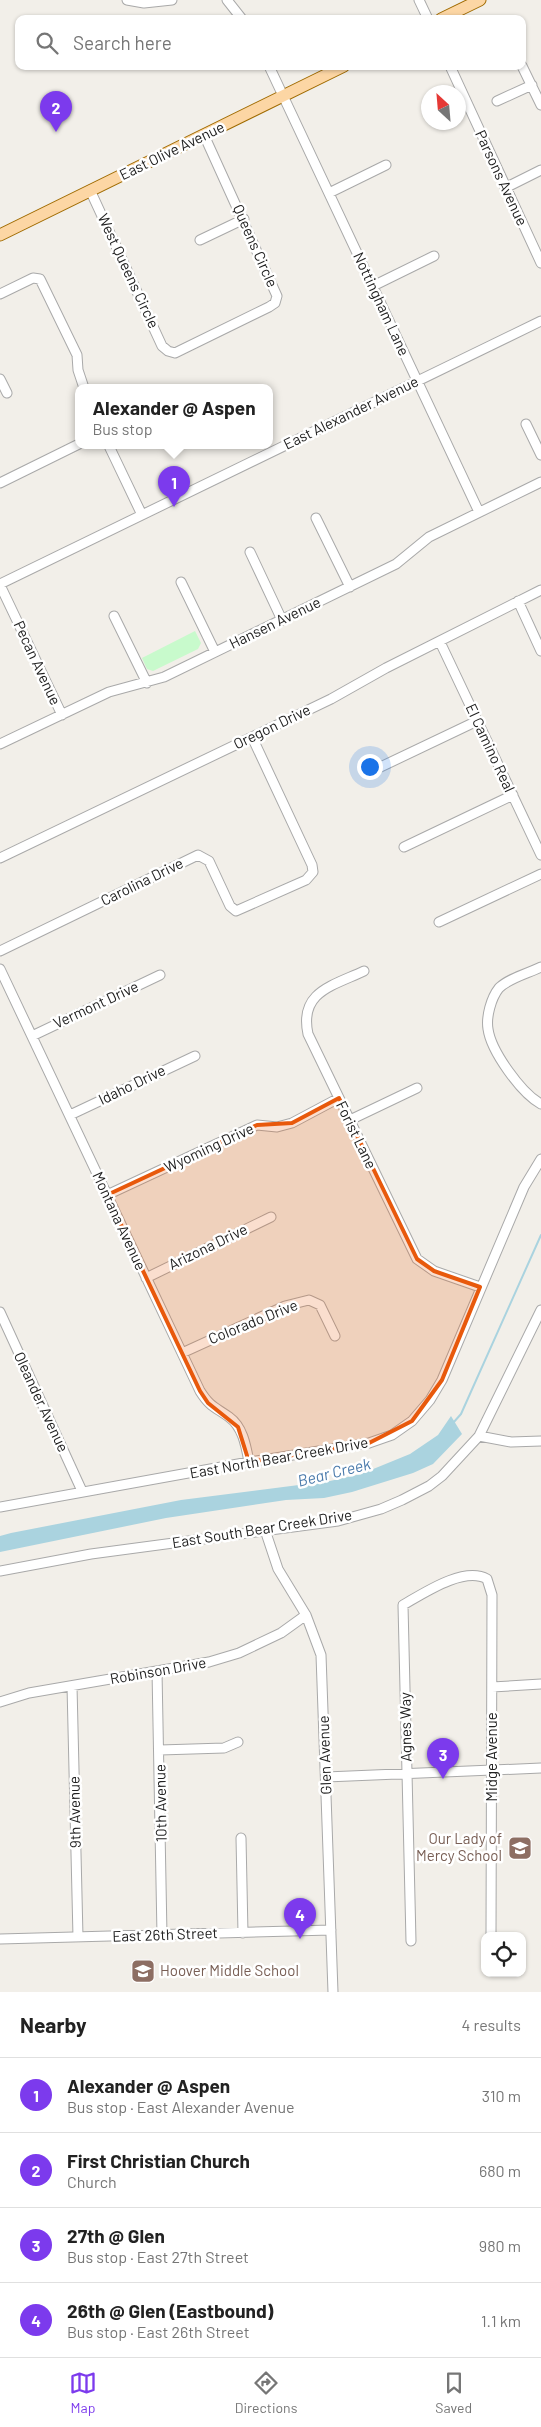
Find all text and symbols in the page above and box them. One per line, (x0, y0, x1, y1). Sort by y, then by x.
search box (15, 15, 526, 70)
icon: search (33, 29, 61, 57)
text: Search here (73, 31, 172, 54)
north arrow (421, 85, 466, 130)
pin: 2 (40, 91, 72, 132)
street label: East Olive Avenue (116, 117, 227, 183)
street label: Parsons Avenue (472, 127, 532, 228)
street label: Queens Circle (230, 201, 282, 290)
street label: West Queens Circle (94, 210, 163, 331)
street label: Nottingham Lane (350, 249, 414, 358)
street label: East Alexander Avenue (280, 372, 421, 453)
popup (75, 384, 273, 449)
text: Alexander @ Aspen (92, 396, 256, 419)
text: Bus stop (92, 419, 152, 438)
pin: 1 (158, 466, 190, 507)
street label: Hansen Avenue (226, 592, 323, 652)
street label: Pecan Avenue (11, 618, 65, 708)
street label: Oregon Drive (230, 700, 313, 752)
street label: El Camino Real (463, 700, 519, 795)
your location (357, 754, 383, 780)
street label: Carolina Drive (97, 853, 186, 909)
street label: Vermont Drive (50, 976, 141, 1032)
street label: Idaho Drive (95, 1060, 168, 1108)
street label: Forist Lane (333, 1098, 381, 1171)
street label: Wyoming Drive (161, 1119, 256, 1176)
street label: Montana Avenue (89, 1168, 151, 1273)
street label: Arizona Drive (165, 1219, 250, 1273)
street label: Colorado Drive (205, 1295, 300, 1347)
street label: Oleander Avenue (11, 1349, 73, 1455)
street label: East North Bear Creek Drive (188, 1433, 370, 1483)
water label: Bear Creek (296, 1454, 372, 1490)
street label: East South Bear Creek Drive (171, 1505, 353, 1551)
street label: Robinson Drive (108, 1653, 207, 1687)
street label: Agnes Way (395, 1692, 415, 1762)
street label: Midge Avenue (482, 1712, 500, 1802)
street label: Glen Avenue (314, 1715, 334, 1795)
pin: 3 (427, 1738, 459, 1779)
street label: 10th Avenue (150, 1764, 170, 1842)
street label: 9th Avenue (64, 1776, 84, 1848)
place label: Our Lady of Mercy School (416, 1829, 502, 1864)
school or university icon: Our Lady of Mercy School (507, 1835, 533, 1861)
pin: 4 (284, 1898, 316, 1939)
street label: East 26th Street (112, 1923, 218, 1945)
map controls (481, 1932, 526, 1977)
button: locate (481, 1932, 526, 1977)
school or university icon: Hoover Middle School (130, 1958, 156, 1984)
place label: Hoover Middle School (160, 1961, 299, 1979)
text: Nearby (20, 2012, 86, 2037)
text: 4 results (461, 2015, 521, 2034)
text: Alexander @ Aspen (67, 2074, 230, 2097)
text: 1 (33, 2086, 39, 2105)
text: 310 m (482, 2086, 521, 2105)
text: Bus stop · East Alexander Avenue (67, 2097, 295, 2116)
text: First Christian Church (67, 2149, 250, 2172)
text: 2 (32, 2161, 40, 2180)
text: 680 m (479, 2161, 521, 2180)
text: Church (67, 2172, 117, 2191)
text: 27th @ Glen (67, 2224, 165, 2247)
text: 3 (32, 2236, 40, 2255)
text: 980 m (479, 2236, 521, 2255)
text: Bus stop · East 27th Street (67, 2247, 249, 2266)
text: 26th @ Glen (Eastbound) (67, 2299, 273, 2322)
text: 4 (31, 2311, 41, 2330)
text: 1.1 km (481, 2311, 521, 2330)
text: Bus stop · East 26th Street (67, 2322, 250, 2341)
tab: Map (69, 2369, 97, 2416)
tab: Directions (235, 2369, 297, 2416)
tab: Saved (435, 2369, 472, 2416)

